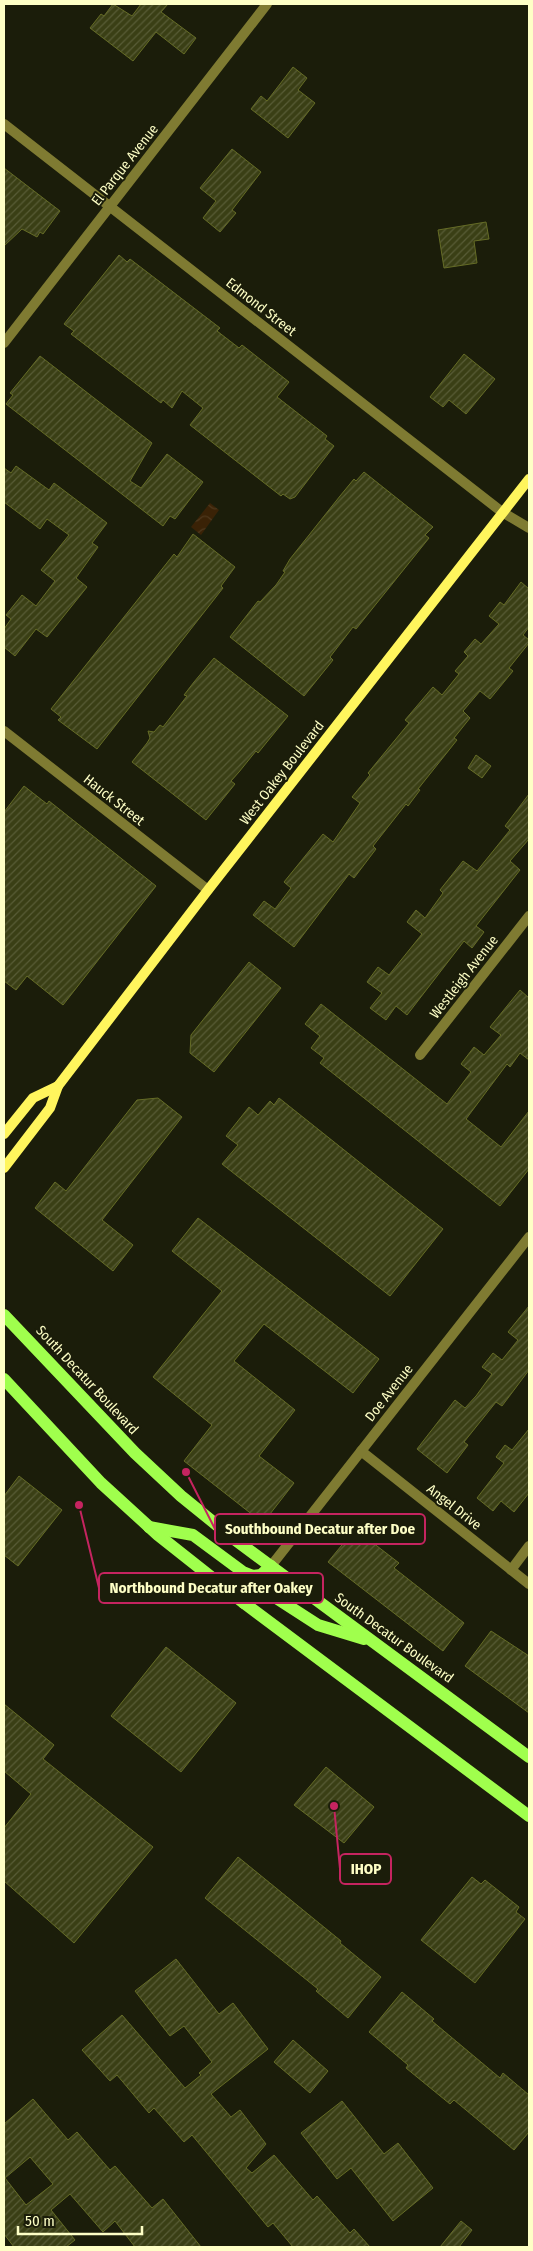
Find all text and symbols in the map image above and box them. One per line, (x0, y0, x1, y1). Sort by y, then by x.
street label: El Parque Avenue (88, 121, 162, 209)
street label: Edmond Street (222, 274, 300, 340)
street label: West Oakey Boulevard (236, 718, 328, 828)
street label: Hauck Street (80, 771, 148, 829)
street label: Westleigh Avenue (426, 932, 502, 1022)
street label: South Decatur Boulevard (32, 1322, 142, 1438)
street label: Doe Avenue (361, 1361, 417, 1425)
street label: Angel Drive (423, 1480, 485, 1534)
callout: Southbound Decatur after Doe (215, 1514, 425, 1544)
text: Southbound Decatur after Doe (225, 1520, 415, 1538)
callout: Northbound Decatur after Oakey (99, 1573, 323, 1603)
text: Northbound Decatur after Oakey (109, 1579, 313, 1597)
street label: South Decatur Boulevard (331, 1589, 457, 1687)
callout: IHOP (340, 1854, 391, 1884)
text: IHOP (351, 1860, 381, 1878)
scale bar (18, 2204, 141, 2236)
text: 50 m (25, 2212, 55, 2230)

